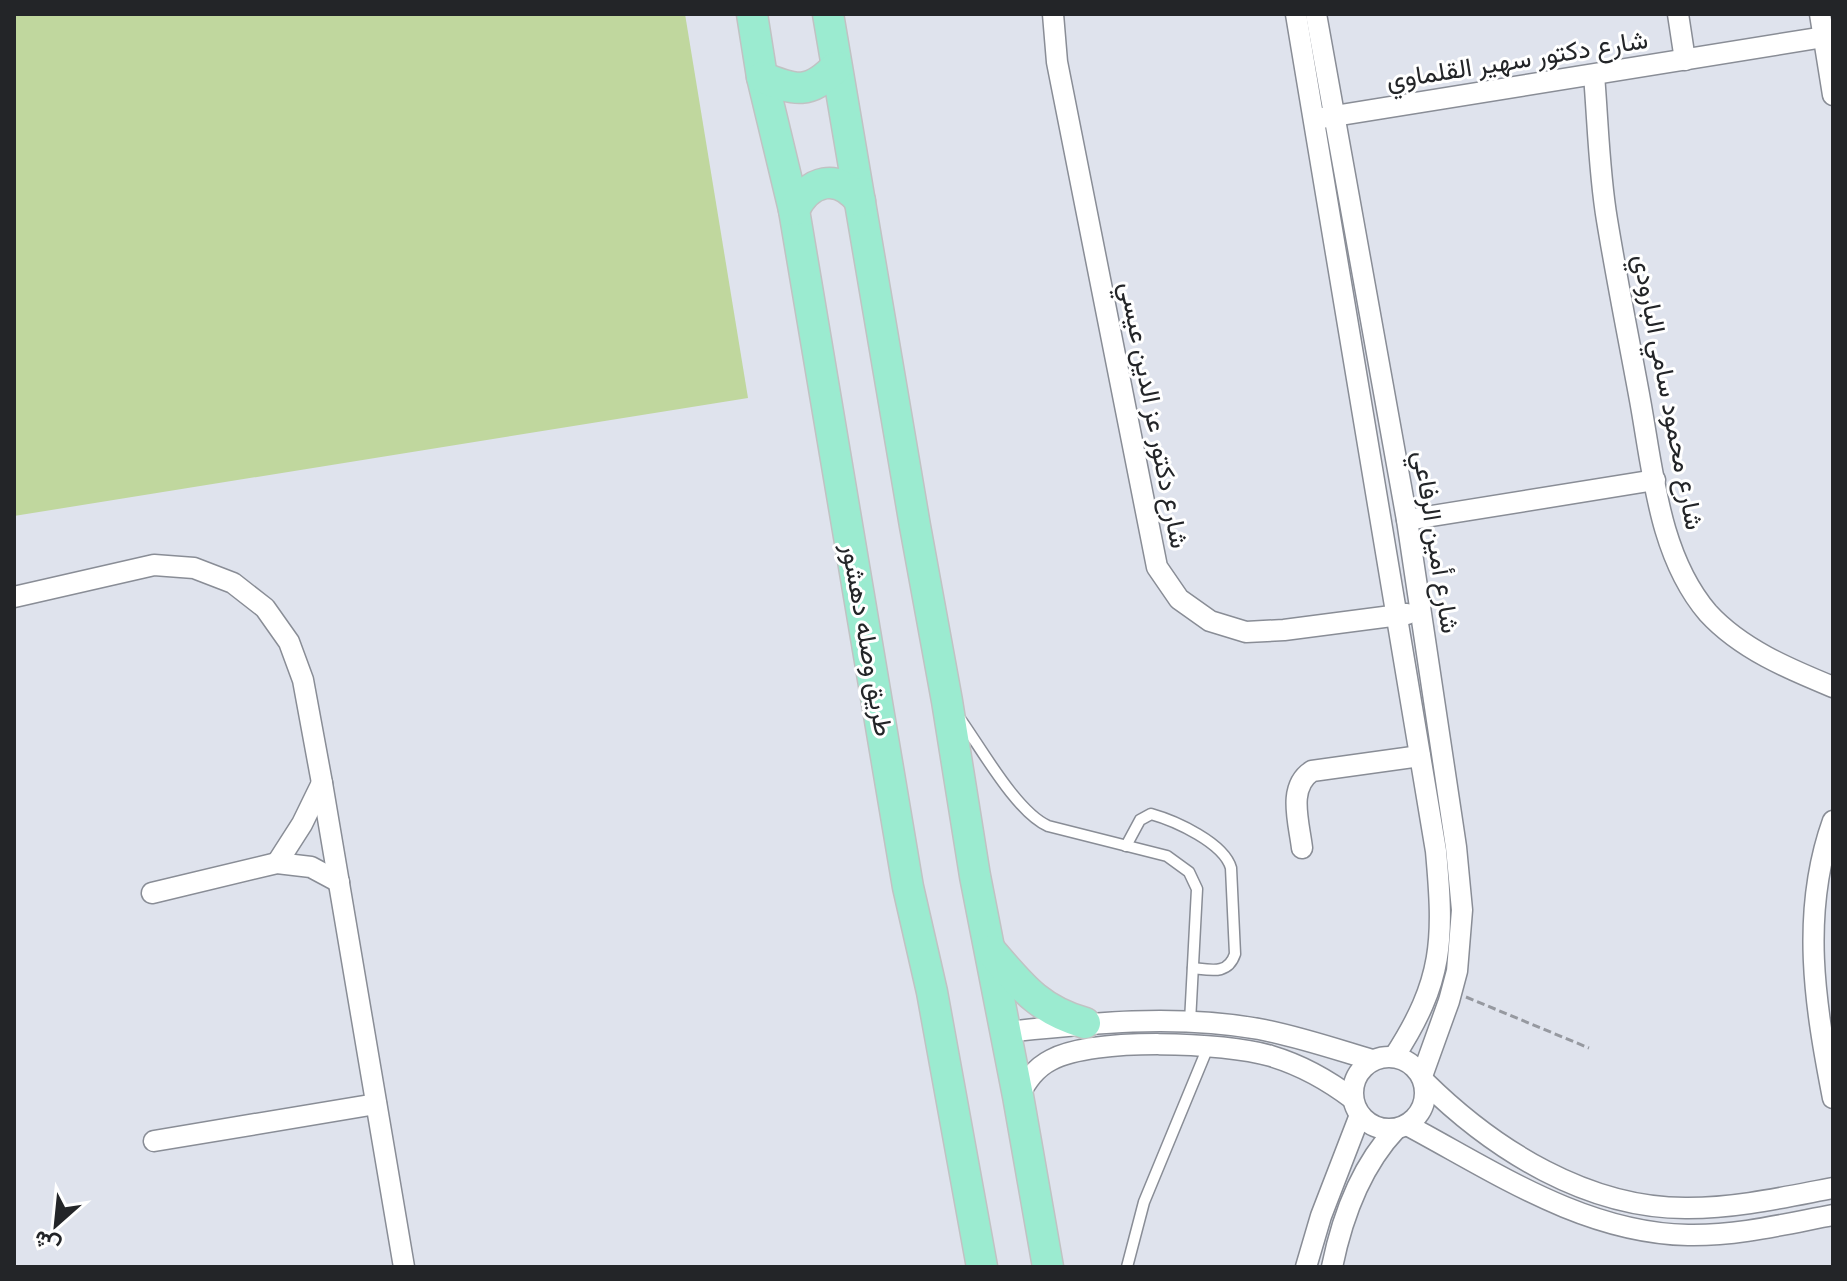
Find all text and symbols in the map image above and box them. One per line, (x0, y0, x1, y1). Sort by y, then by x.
street label: شارع دكتور سهير القلماوي (1384, 24, 1651, 101)
street label: شارع محمود سامي البارودي (1621, 252, 1710, 533)
street label: شارع دكتور عز الدين عيسي (1108, 279, 1195, 552)
street label: شارع أمين الرفاعي (1401, 448, 1466, 636)
street label: طريق وصله دهشور (835, 540, 899, 739)
north arrow (16, 1185, 96, 1265)
text: ش (30, 1224, 65, 1260)

